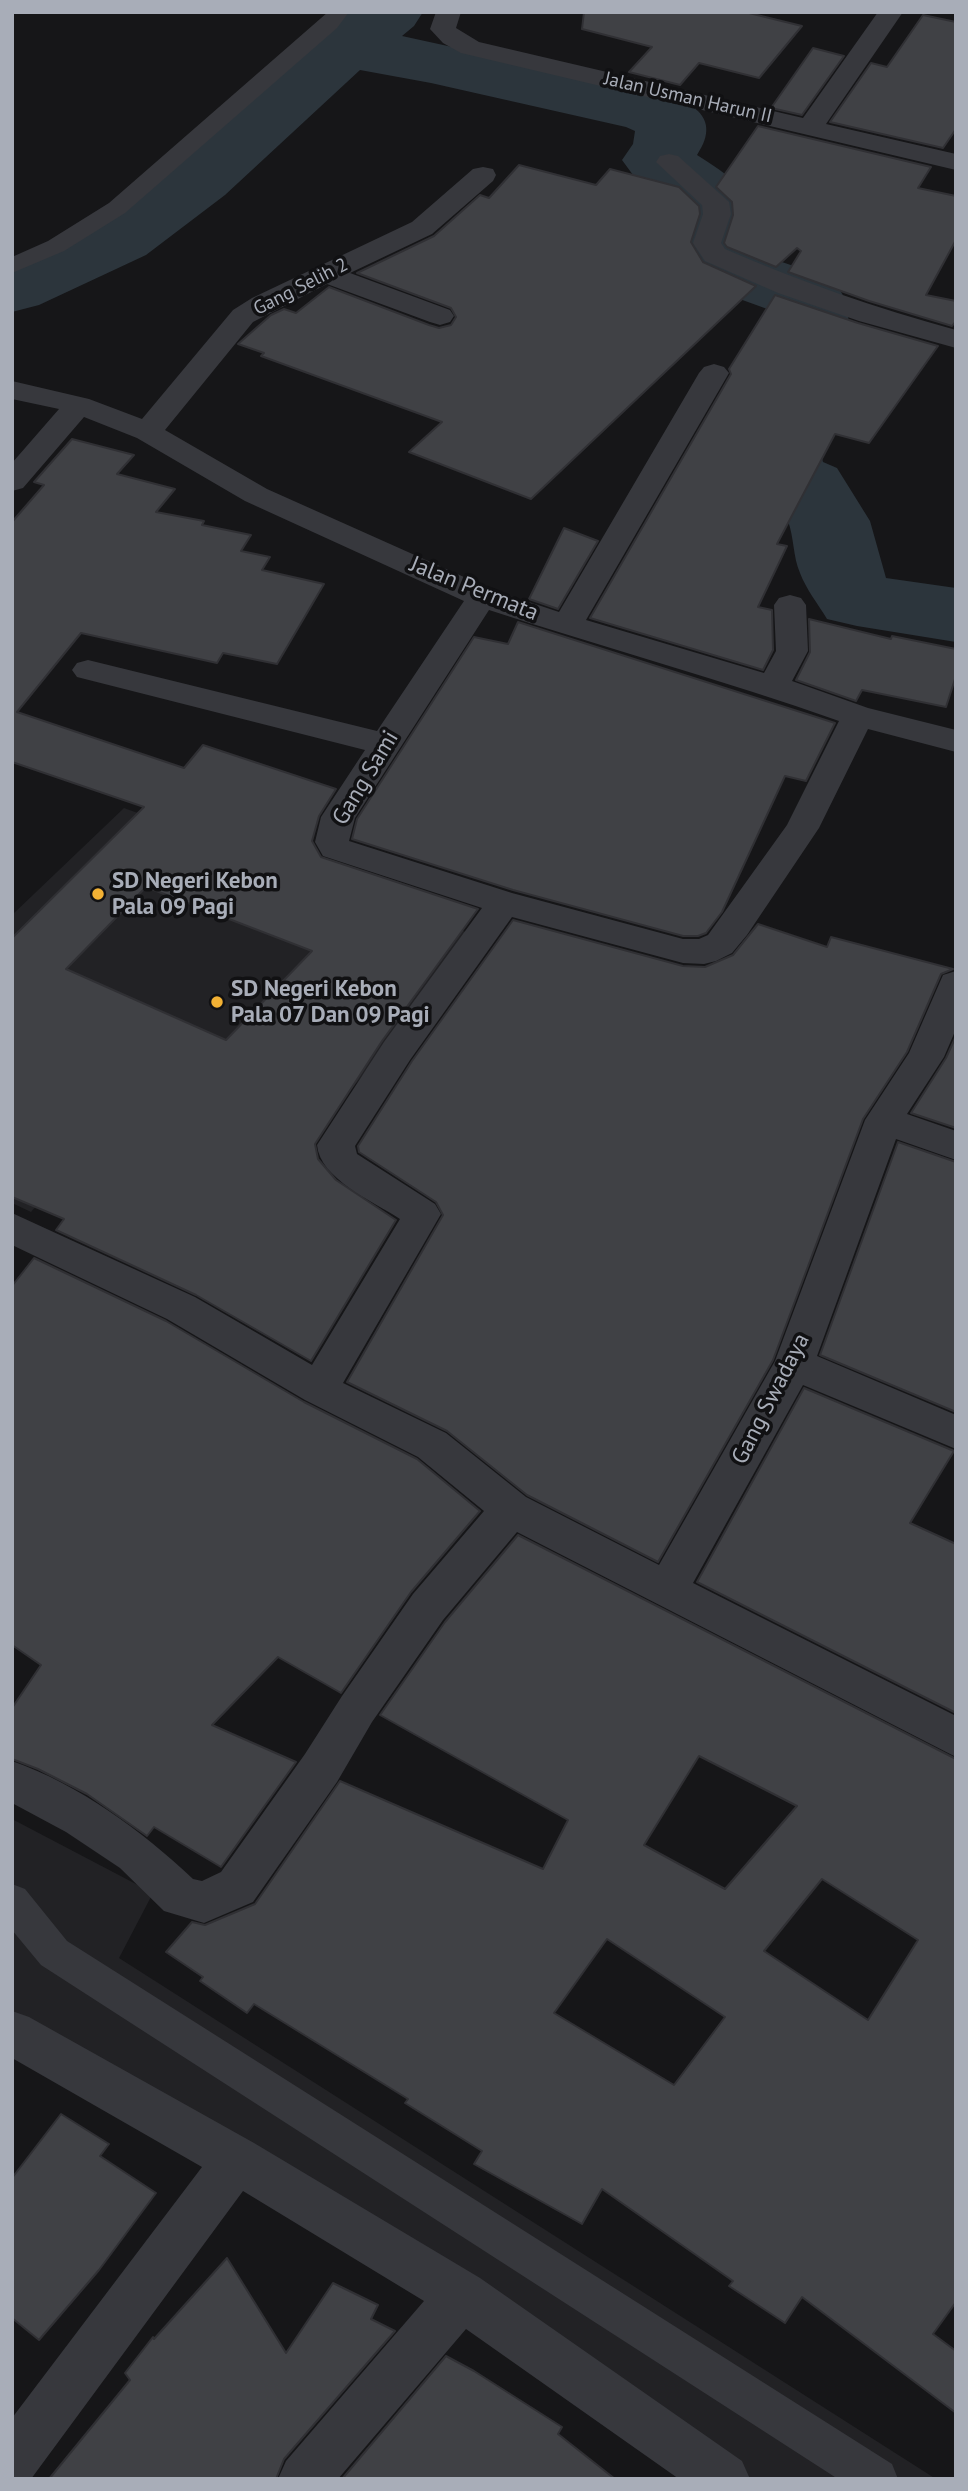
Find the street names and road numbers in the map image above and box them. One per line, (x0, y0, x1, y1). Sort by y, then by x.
street label: Jalan Usman Harun II (602, 68, 774, 128)
street label: Gang Selih 2 (250, 253, 352, 321)
street label: Jalan Permata (406, 551, 542, 627)
street label: Gang Sami (327, 726, 405, 830)
street label: Gang Swadaya (726, 1329, 816, 1469)

